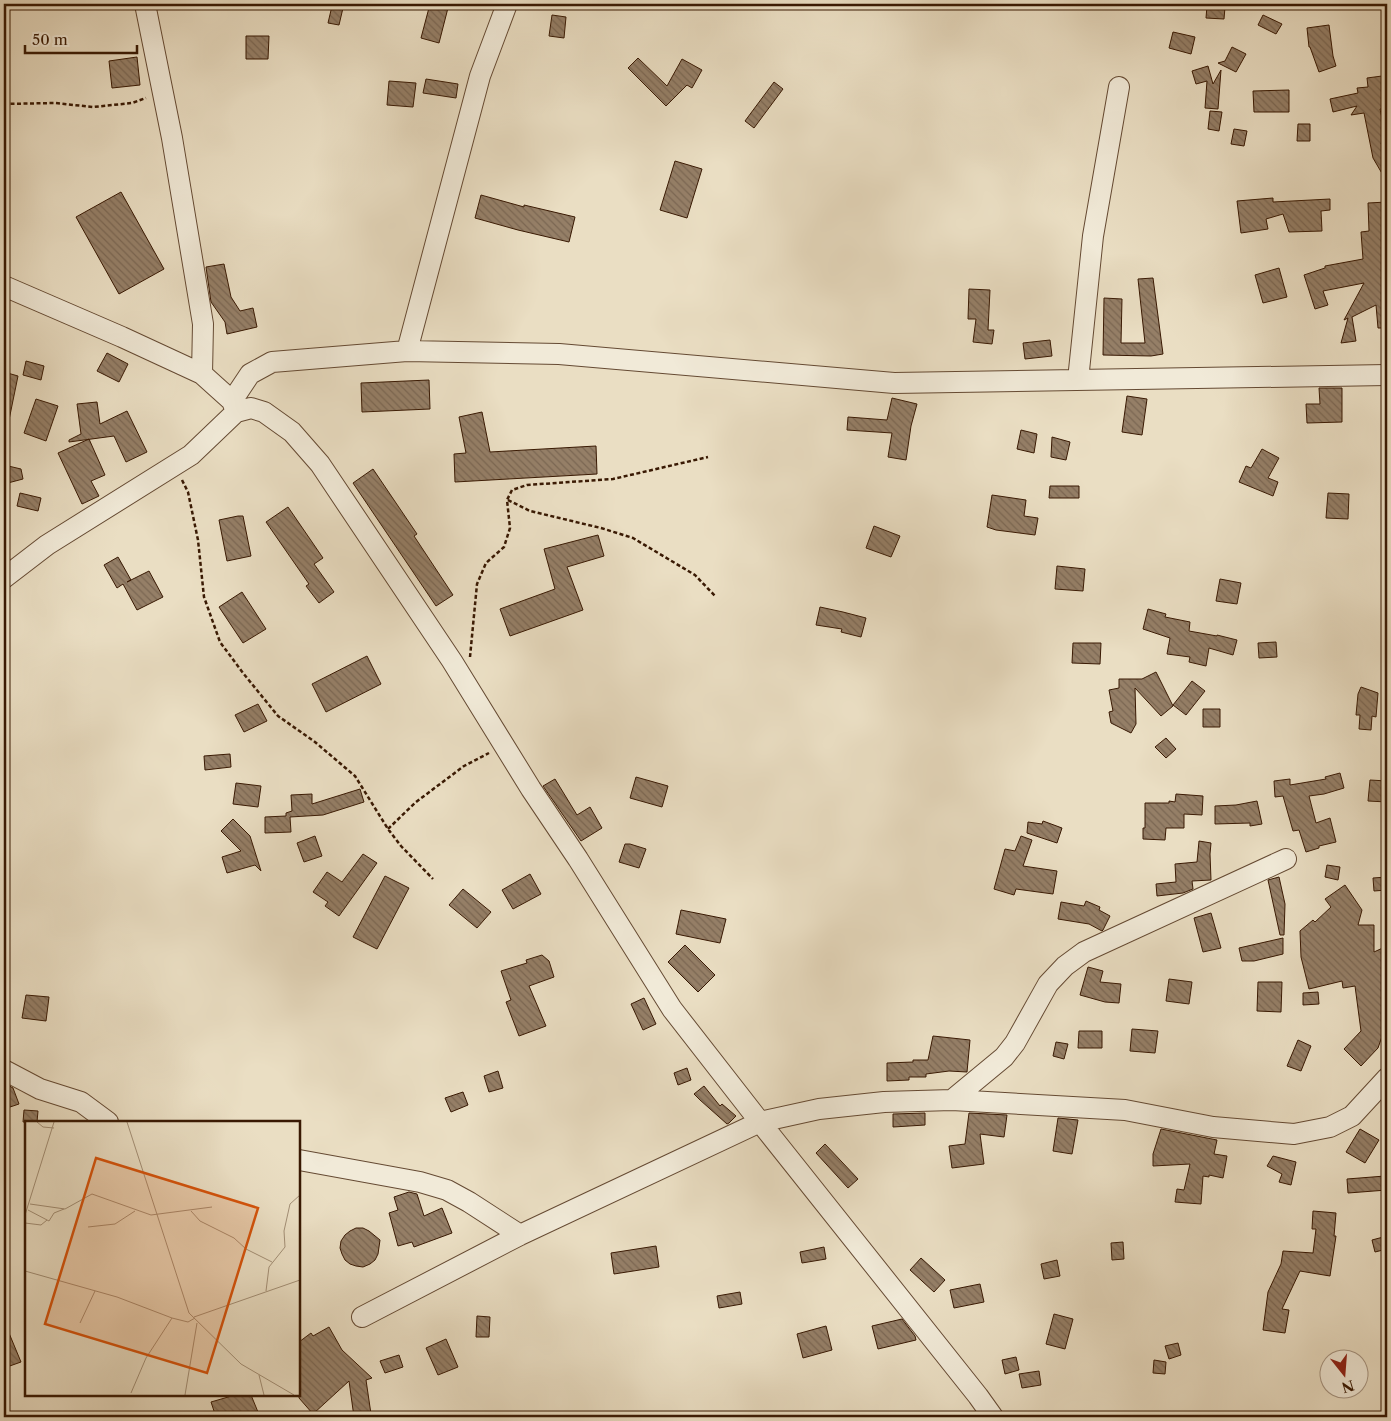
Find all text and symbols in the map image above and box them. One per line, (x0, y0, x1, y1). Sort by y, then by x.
scale bar (25, 22, 138, 54)
text: 50 m (32, 30, 68, 49)
inset map (25, 1121, 300, 1396)
north arrow (1318, 1348, 1368, 1398)
text: N (1339, 1376, 1356, 1397)

